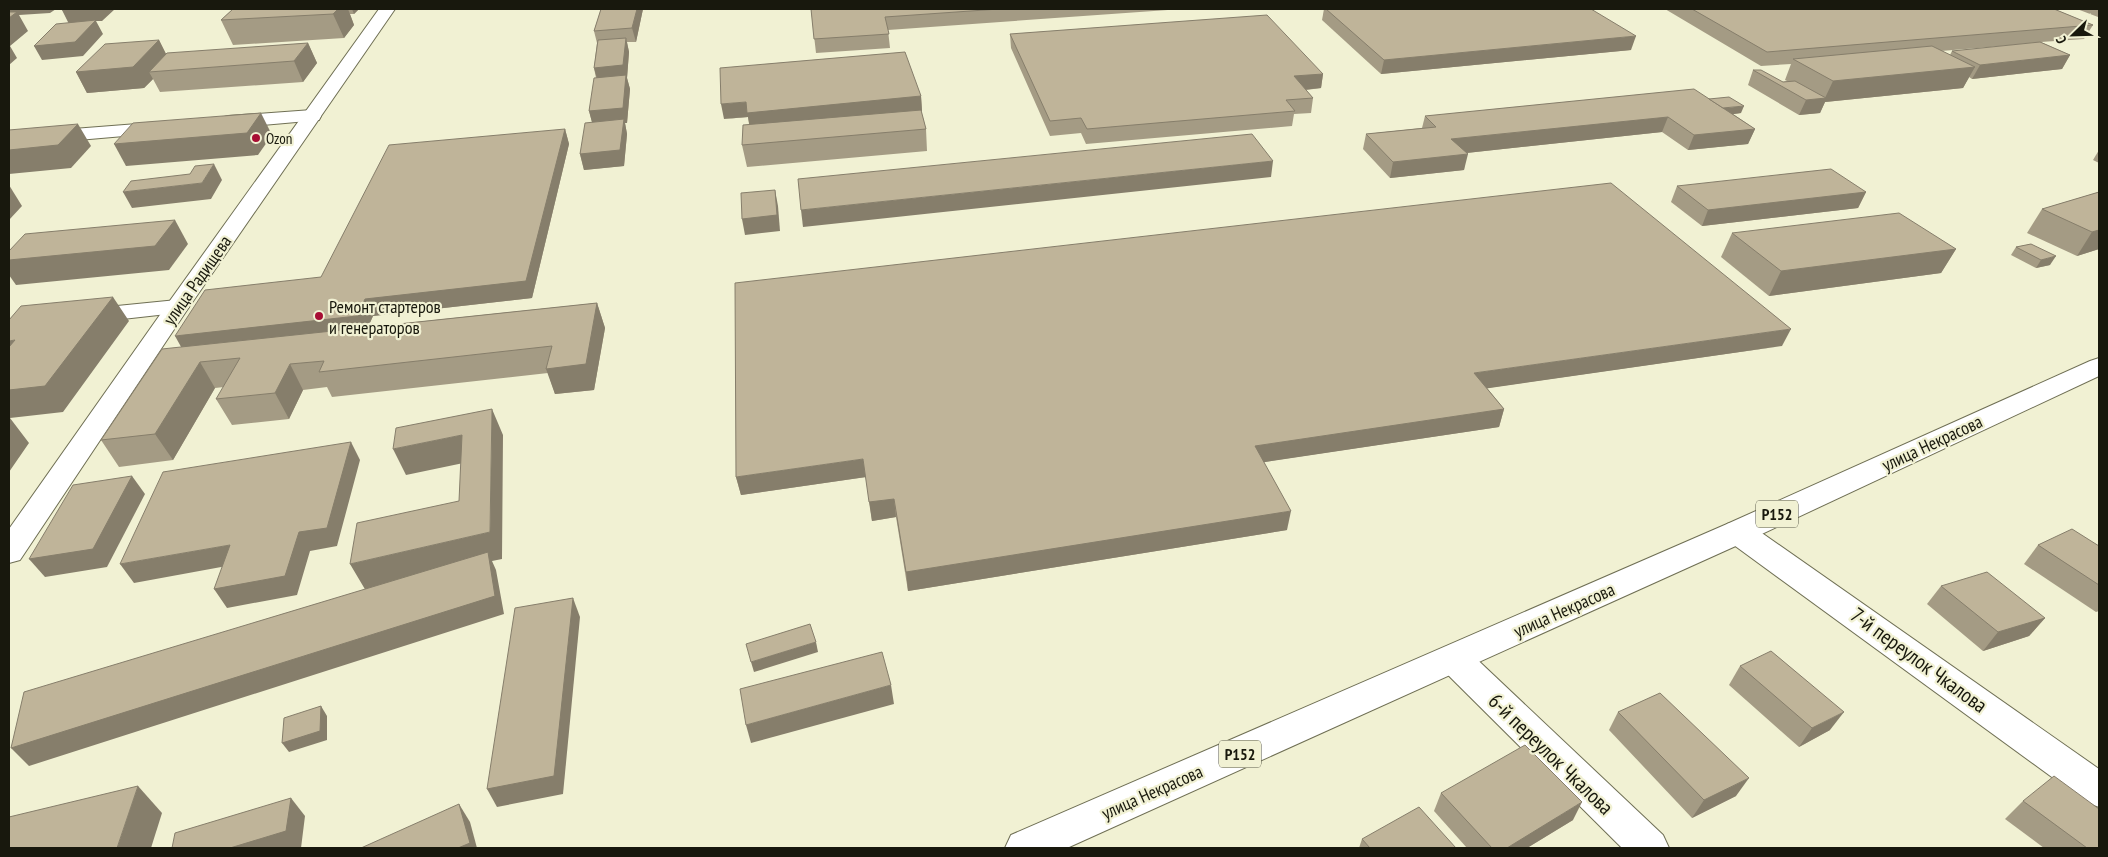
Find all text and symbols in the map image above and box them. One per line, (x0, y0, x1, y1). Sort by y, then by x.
north arrow (2048, 10, 2098, 60)
text: С (2051, 33, 2071, 47)
place label: Ozon (266, 129, 292, 148)
marker: Ozon (250, 132, 262, 144)
street label: улица Радищева (158, 231, 236, 329)
place label: Ремонт стартеров и генераторов (329, 295, 441, 339)
marker: Ремонт стартеров и генераторов (313, 310, 325, 322)
street label: улица Некрасова (1878, 410, 1986, 476)
road number: Р152 (1756, 500, 1798, 528)
street label: улица Некрасова (1510, 577, 1618, 643)
street label: 7-й переулок Чкалова (1845, 601, 1993, 719)
street label: 6-й переулок Чкалова (1483, 687, 1619, 821)
road number: Р152 (1219, 741, 1261, 768)
street label: улица Некрасова (1098, 759, 1206, 825)

